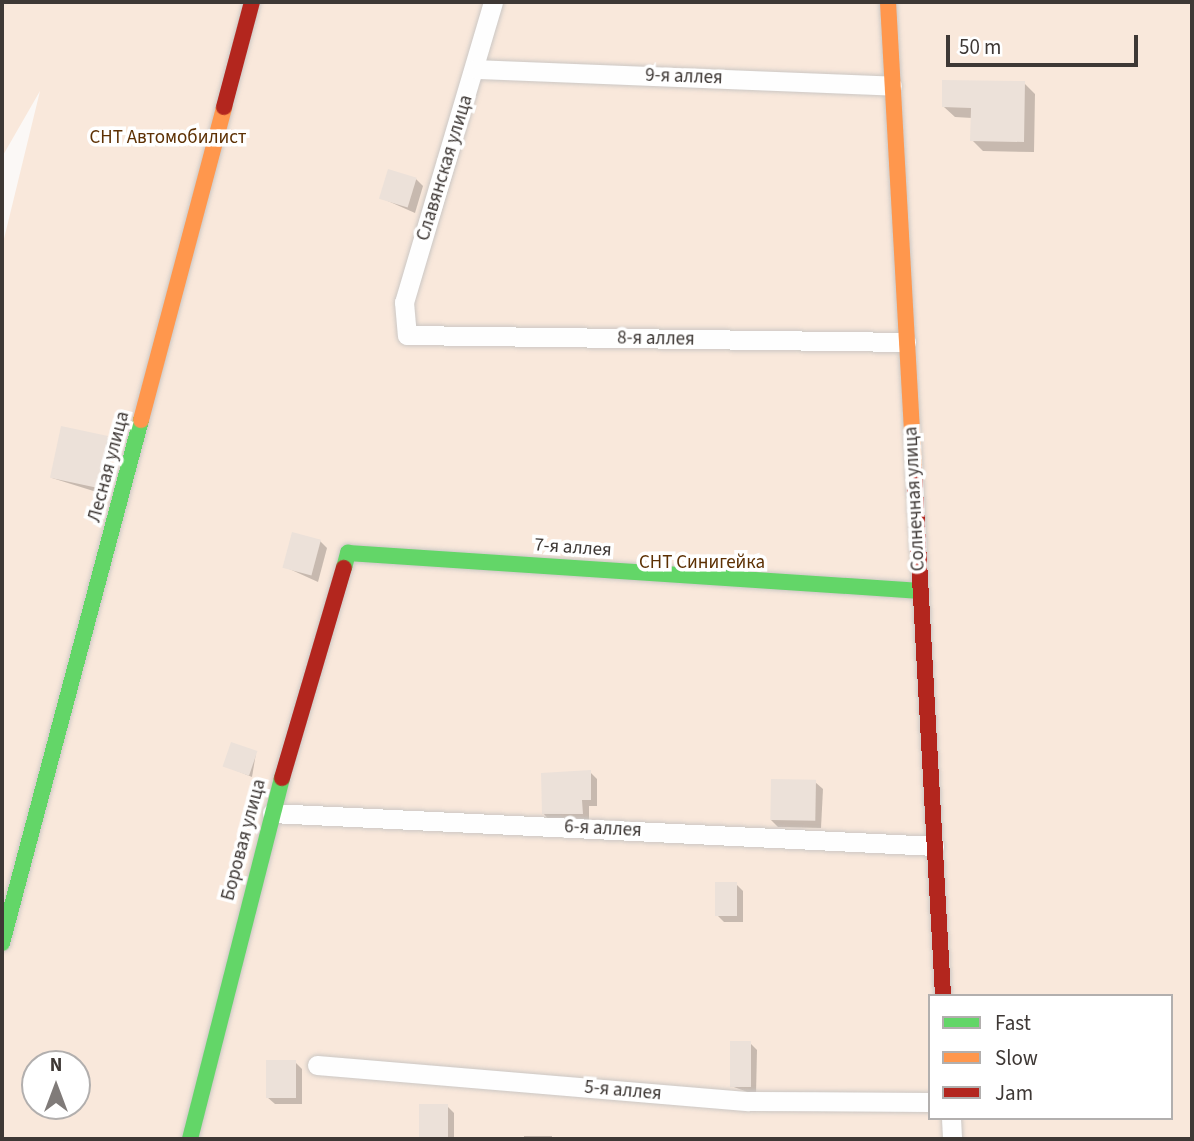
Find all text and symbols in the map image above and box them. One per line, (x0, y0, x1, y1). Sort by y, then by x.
scale bar (949, 21, 1142, 65)
text: 50 m (959, 32, 1001, 62)
street label: 9-я аллея (645, 64, 723, 90)
street label: Славянская улица (412, 92, 478, 244)
park label: СНТ Автомобилист (90, 127, 246, 149)
street label: 8-я аллея (617, 327, 695, 351)
street label: Лесная улица (83, 409, 135, 525)
street label: Солнечная улица (900, 426, 930, 572)
street label: 7-я аллея (533, 534, 613, 562)
park label: СНТ Синигейка (639, 552, 765, 574)
street label: Боровая улица (217, 777, 271, 903)
street label: 6-я аллея (564, 816, 642, 842)
legend (928, 994, 1173, 1120)
text: Fast (995, 1008, 1031, 1038)
text: Slow (995, 1043, 1038, 1073)
north arrow (21, 1050, 91, 1120)
text: N (50, 1052, 62, 1079)
street label: 5-я аллея (583, 1076, 663, 1106)
text: Jam (995, 1078, 1033, 1108)

